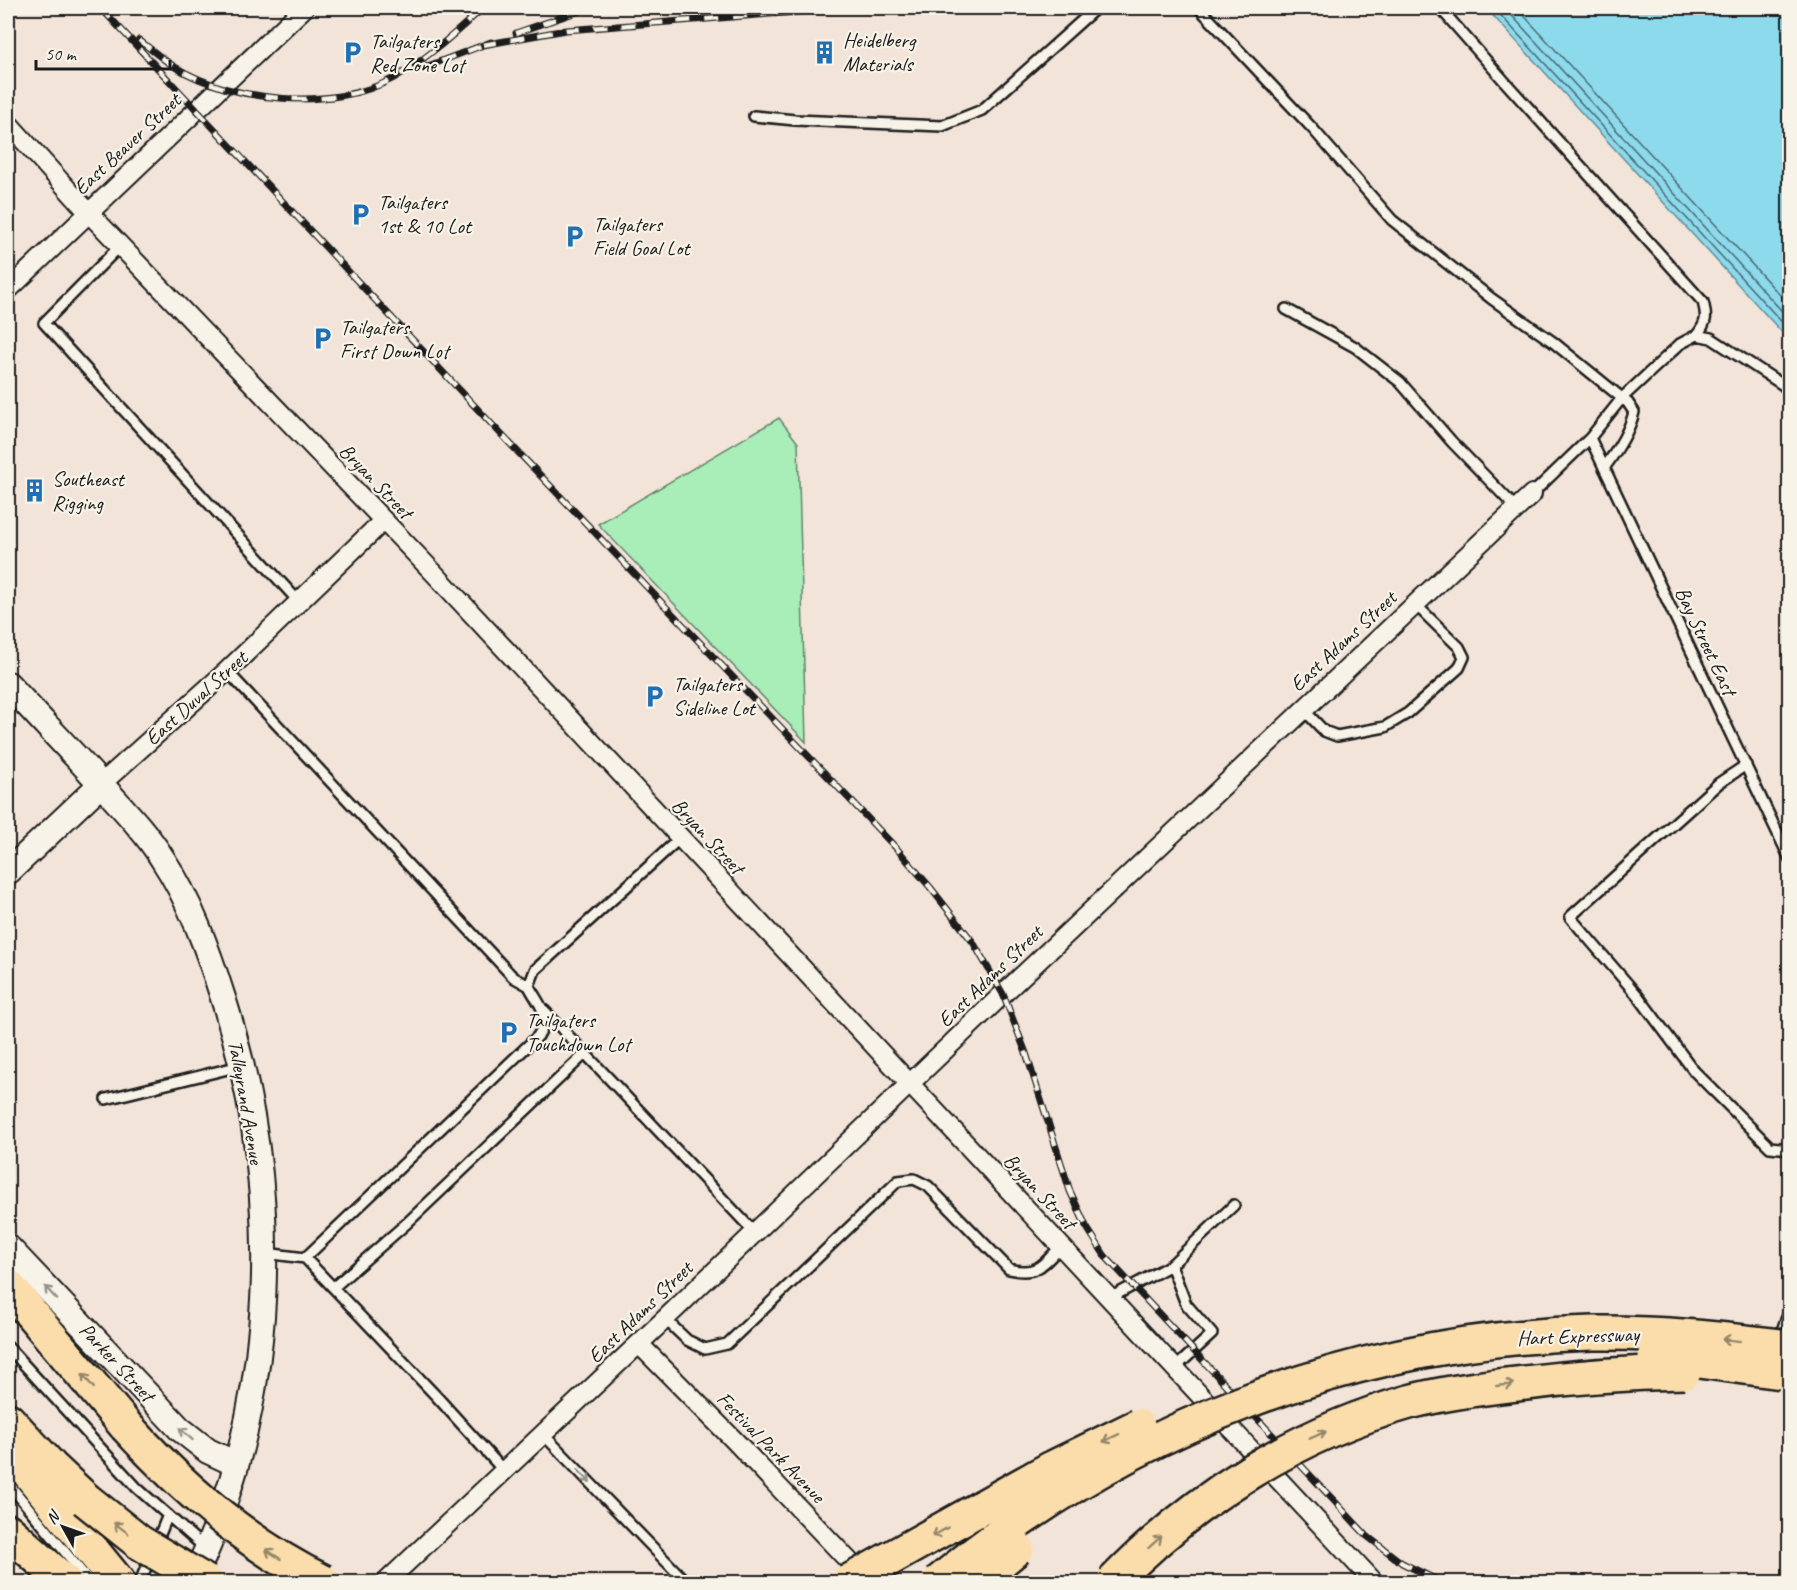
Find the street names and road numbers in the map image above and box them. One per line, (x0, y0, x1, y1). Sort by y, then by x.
street label: East Beaver Street (68, 86, 188, 200)
street label: Bryan Street (334, 438, 420, 526)
street label: Bay Street East (1670, 583, 1744, 702)
street label: East Adams Street (1284, 584, 1403, 697)
street label: East Duval Street (139, 644, 254, 751)
street label: Bryan Street (666, 793, 752, 882)
street label: East Adams Street (932, 918, 1049, 1033)
street label: Talleyrand Avenue (222, 1038, 270, 1167)
street label: Bryan Street (998, 1148, 1084, 1237)
street label: East Adams Street (582, 1254, 699, 1369)
street label: Parker Street (74, 1317, 162, 1409)
street label: Hart Expressway (1517, 1321, 1641, 1351)
street label: Festival Park Avenue (711, 1386, 832, 1510)

